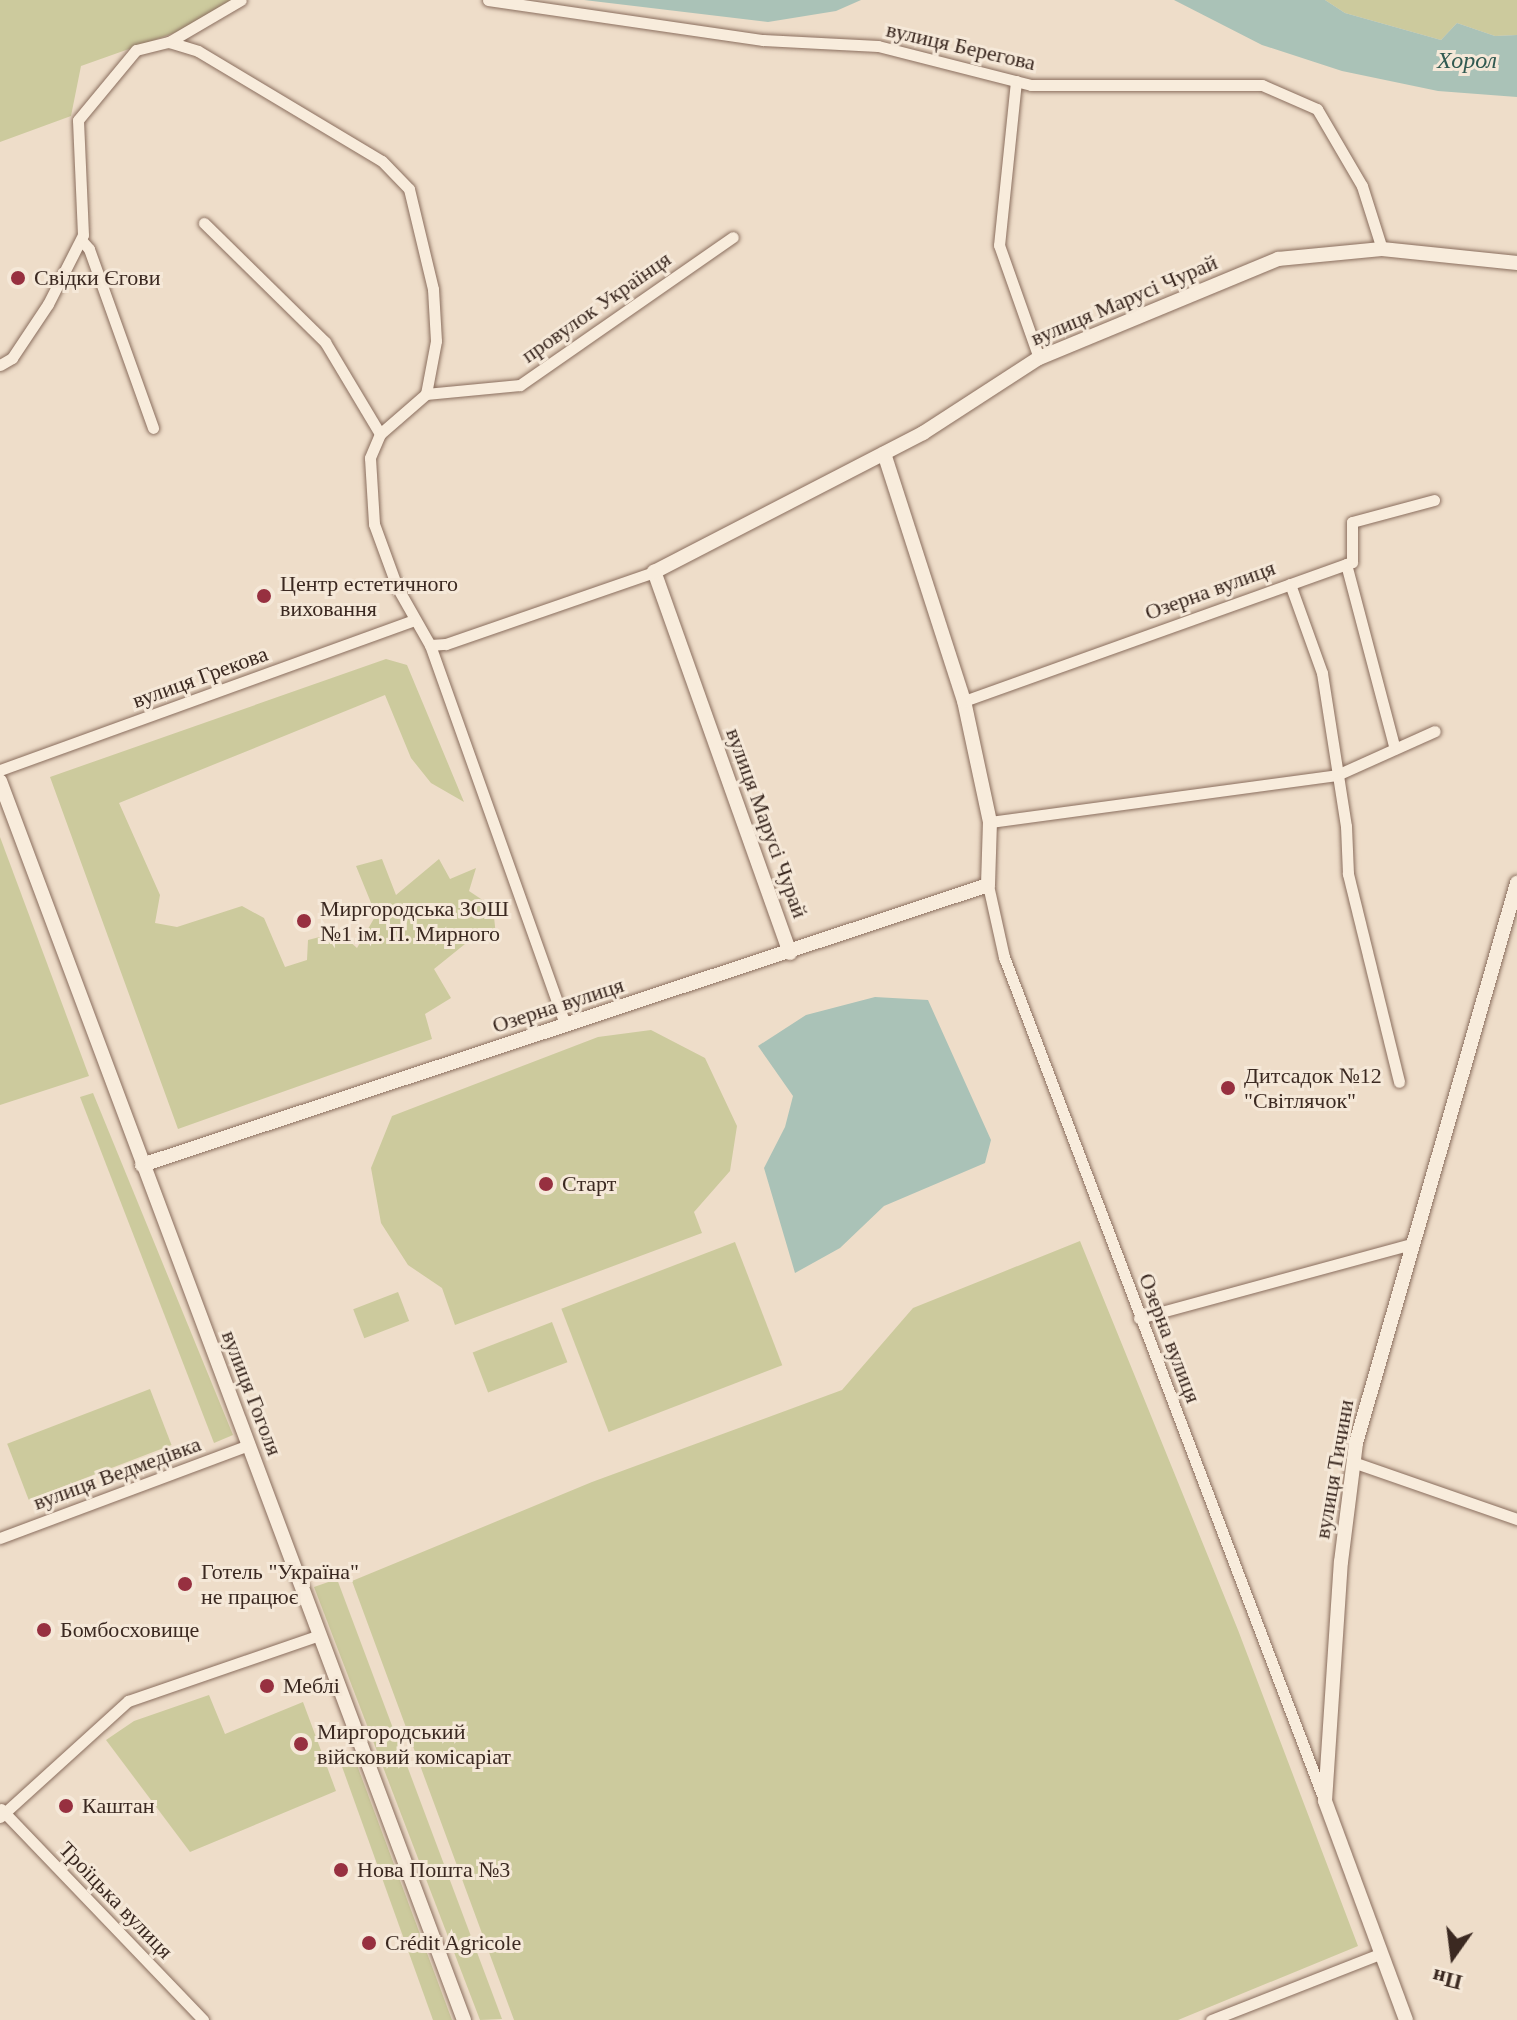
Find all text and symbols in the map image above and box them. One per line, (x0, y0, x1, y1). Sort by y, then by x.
street label: вулиця Берегова (884, 16, 1038, 76)
water label: Хорол (1437, 47, 1497, 75)
street label: провулок Українця (516, 246, 676, 368)
street label: вулиця Марусі Чурай (1027, 249, 1221, 351)
place label: Свідки Єгови (34, 265, 160, 291)
marker: Свідки Єгови (9, 269, 27, 287)
street label: Озерна вулиця (1141, 554, 1279, 626)
place label: Центр естетичного виховання (280, 570, 458, 622)
marker: Центр естетичного виховання (255, 587, 273, 605)
street label: вулиця Грекова (129, 640, 271, 714)
street label: вулиця Марусі Чурай (720, 724, 814, 922)
place label: Миргородська ЗОШ №1 ім. П. Мирного (320, 895, 509, 946)
marker: Миргородська ЗОШ №1 ім. П. Мирного (295, 912, 313, 930)
street label: Озерна вулиця (489, 971, 627, 1039)
place label: Дитсадок №12 "Світлячок" (1244, 1062, 1382, 1114)
marker: Дитсадок №12 "Світлячок" (1219, 1079, 1237, 1097)
place label: Старт (562, 1171, 616, 1197)
marker: Старт (537, 1175, 555, 1193)
street label: Озерна вулиця (1133, 1269, 1207, 1407)
street label: вулиця Гоголя (216, 1327, 288, 1459)
street label: вулиця Тичини (1309, 1397, 1359, 1541)
street label: вулиця Ведмедівка (30, 1430, 204, 1516)
place label: Готель "Україна" не працює (201, 1558, 359, 1610)
marker: Готель "Україна" не працює (176, 1575, 194, 1593)
place label: Бомбосховище (60, 1617, 199, 1643)
marker: Бомбосховище (35, 1621, 53, 1639)
place label: Меблі (283, 1673, 340, 1699)
marker: Меблі (258, 1677, 276, 1695)
place label: Миргородський війсковий комісаріат (317, 1718, 511, 1770)
marker: Миргородський війсковий комісаріат (292, 1735, 310, 1753)
place label: Каштан (82, 1793, 155, 1819)
marker: Каштан (57, 1797, 75, 1815)
street label: Троїцька вулиця (54, 1836, 178, 1964)
place label: Нова Пошта №3 (357, 1857, 510, 1883)
marker: Нова Пошта №3 (332, 1861, 350, 1879)
north arrow (1413, 1916, 1493, 1996)
place label: Crédit Agricole (385, 1930, 522, 1956)
marker: Crédit Agricole (360, 1934, 378, 1952)
text: Пн (1430, 1964, 1465, 1996)

